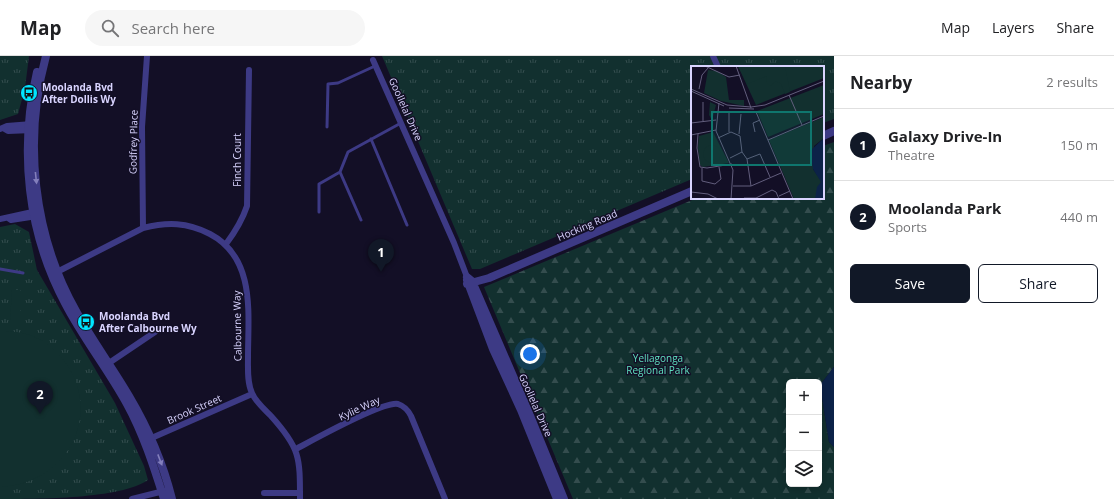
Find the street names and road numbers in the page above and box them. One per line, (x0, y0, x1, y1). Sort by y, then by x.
street label: Goollelal Drive (386, 75, 426, 143)
street label: Godfrey Place (125, 109, 141, 174)
street label: Finch Court (230, 133, 244, 187)
street label: Hocking Road (555, 206, 619, 244)
street label: Calbourne Way (229, 289, 245, 362)
street label: Goollelal Drive (516, 371, 556, 439)
street label: Brook Street (164, 391, 224, 427)
street label: Kylie Way (336, 392, 383, 424)

